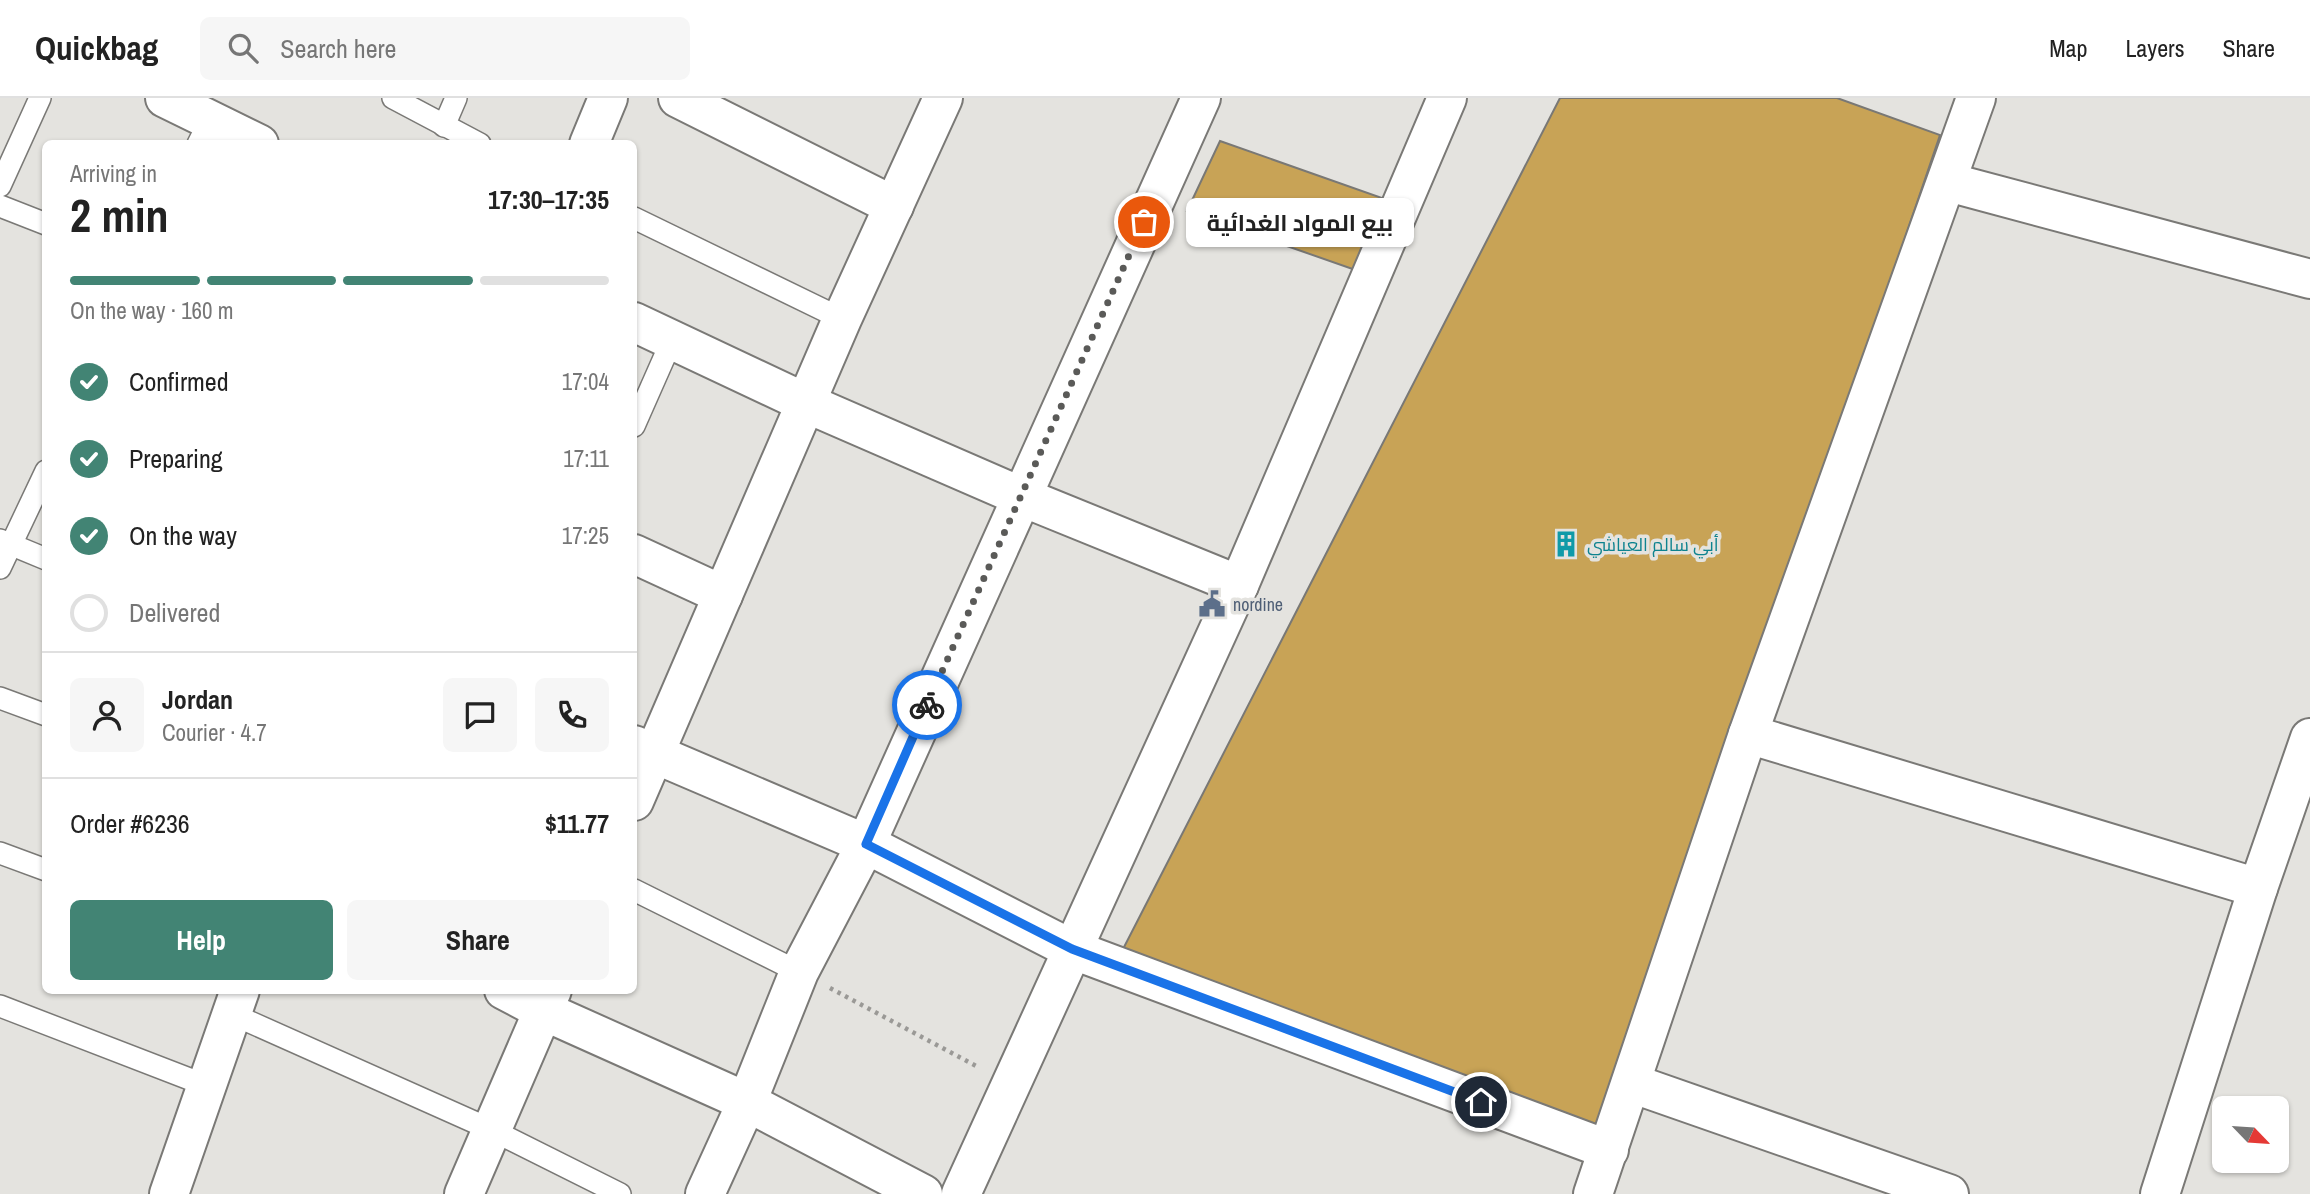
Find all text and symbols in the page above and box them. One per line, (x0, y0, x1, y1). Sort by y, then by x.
search box (200, 17, 690, 80)
text: Quickbag (35, 26, 158, 70)
icon: search (224, 29, 262, 67)
text: Search here (280, 31, 396, 66)
text: Map (2049, 32, 2087, 64)
text: Layers (2125, 32, 2184, 64)
text: Share (2222, 32, 2275, 64)
text: Arriving in (70, 158, 157, 189)
text: 17:30–17:35 (488, 182, 609, 217)
text: 2 min (70, 184, 169, 246)
pin (1114, 192, 1174, 252)
callout: بيع المواد الغدائية (1186, 198, 1414, 246)
icon: bag (1125, 203, 1163, 241)
text: بيع المواد الغدائية (1207, 207, 1393, 238)
text: On the way · 160 m (70, 295, 234, 326)
icon: check (70, 363, 108, 401)
text: Confirmed (129, 364, 229, 399)
text: 17:04 (562, 366, 609, 397)
icon: check (70, 440, 108, 478)
text: Preparing (129, 441, 223, 476)
text: 17:11 (563, 443, 609, 474)
icon: check (70, 517, 108, 555)
text: On the way (129, 518, 237, 553)
text: 17:25 (562, 520, 609, 551)
building icon: أبي سالم العياشي (1551, 529, 1581, 559)
place label: أبي سالم العياشي (1587, 532, 1719, 559)
public building icon: nordine (1197, 589, 1227, 619)
place label: nordine (1233, 592, 1283, 617)
text: Delivered (129, 595, 220, 630)
courier (892, 670, 962, 740)
button: person (70, 678, 144, 752)
button: chat (443, 678, 517, 752)
button: phone (535, 678, 609, 752)
text: Jordan (162, 682, 233, 717)
icon: bike (908, 686, 946, 724)
text: Courier · 4.7 (162, 717, 267, 748)
text: Order #6236 (70, 806, 190, 841)
text: $11.77 (545, 806, 609, 841)
button: Help (70, 900, 333, 980)
button: Share (347, 900, 609, 980)
pin (1451, 1072, 1511, 1132)
icon: home (1462, 1083, 1500, 1121)
north arrow (2212, 1096, 2289, 1172)
map controls (2212, 1096, 2289, 1173)

